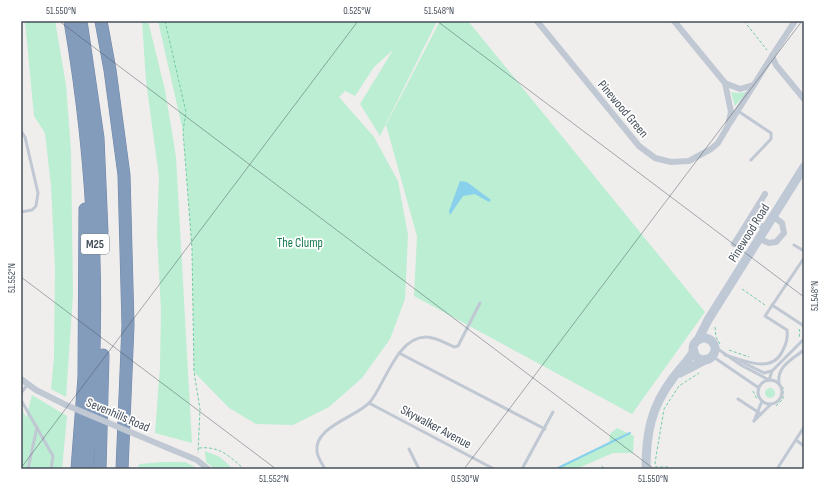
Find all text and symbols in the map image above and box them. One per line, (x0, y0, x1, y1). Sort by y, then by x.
text: 51.550°N (46, 5, 76, 17)
text: 0.525°W (343, 5, 371, 17)
text: 51.548°N (424, 5, 454, 17)
street label: Pinewood Green (594, 77, 652, 141)
street label: Pinewood Road (725, 201, 773, 265)
road number: M25 (81, 234, 109, 254)
park label: The Clump (277, 235, 323, 251)
text: 51.552°N (6, 263, 18, 293)
text: 51.548°N (809, 281, 821, 311)
street label: Sevenhills Road (84, 394, 152, 436)
street label: Skywalker Avenue (398, 402, 474, 452)
text: 51.552°N (259, 473, 289, 485)
text: 0.530°W (451, 473, 480, 485)
text: 51.550°N (638, 473, 668, 485)

